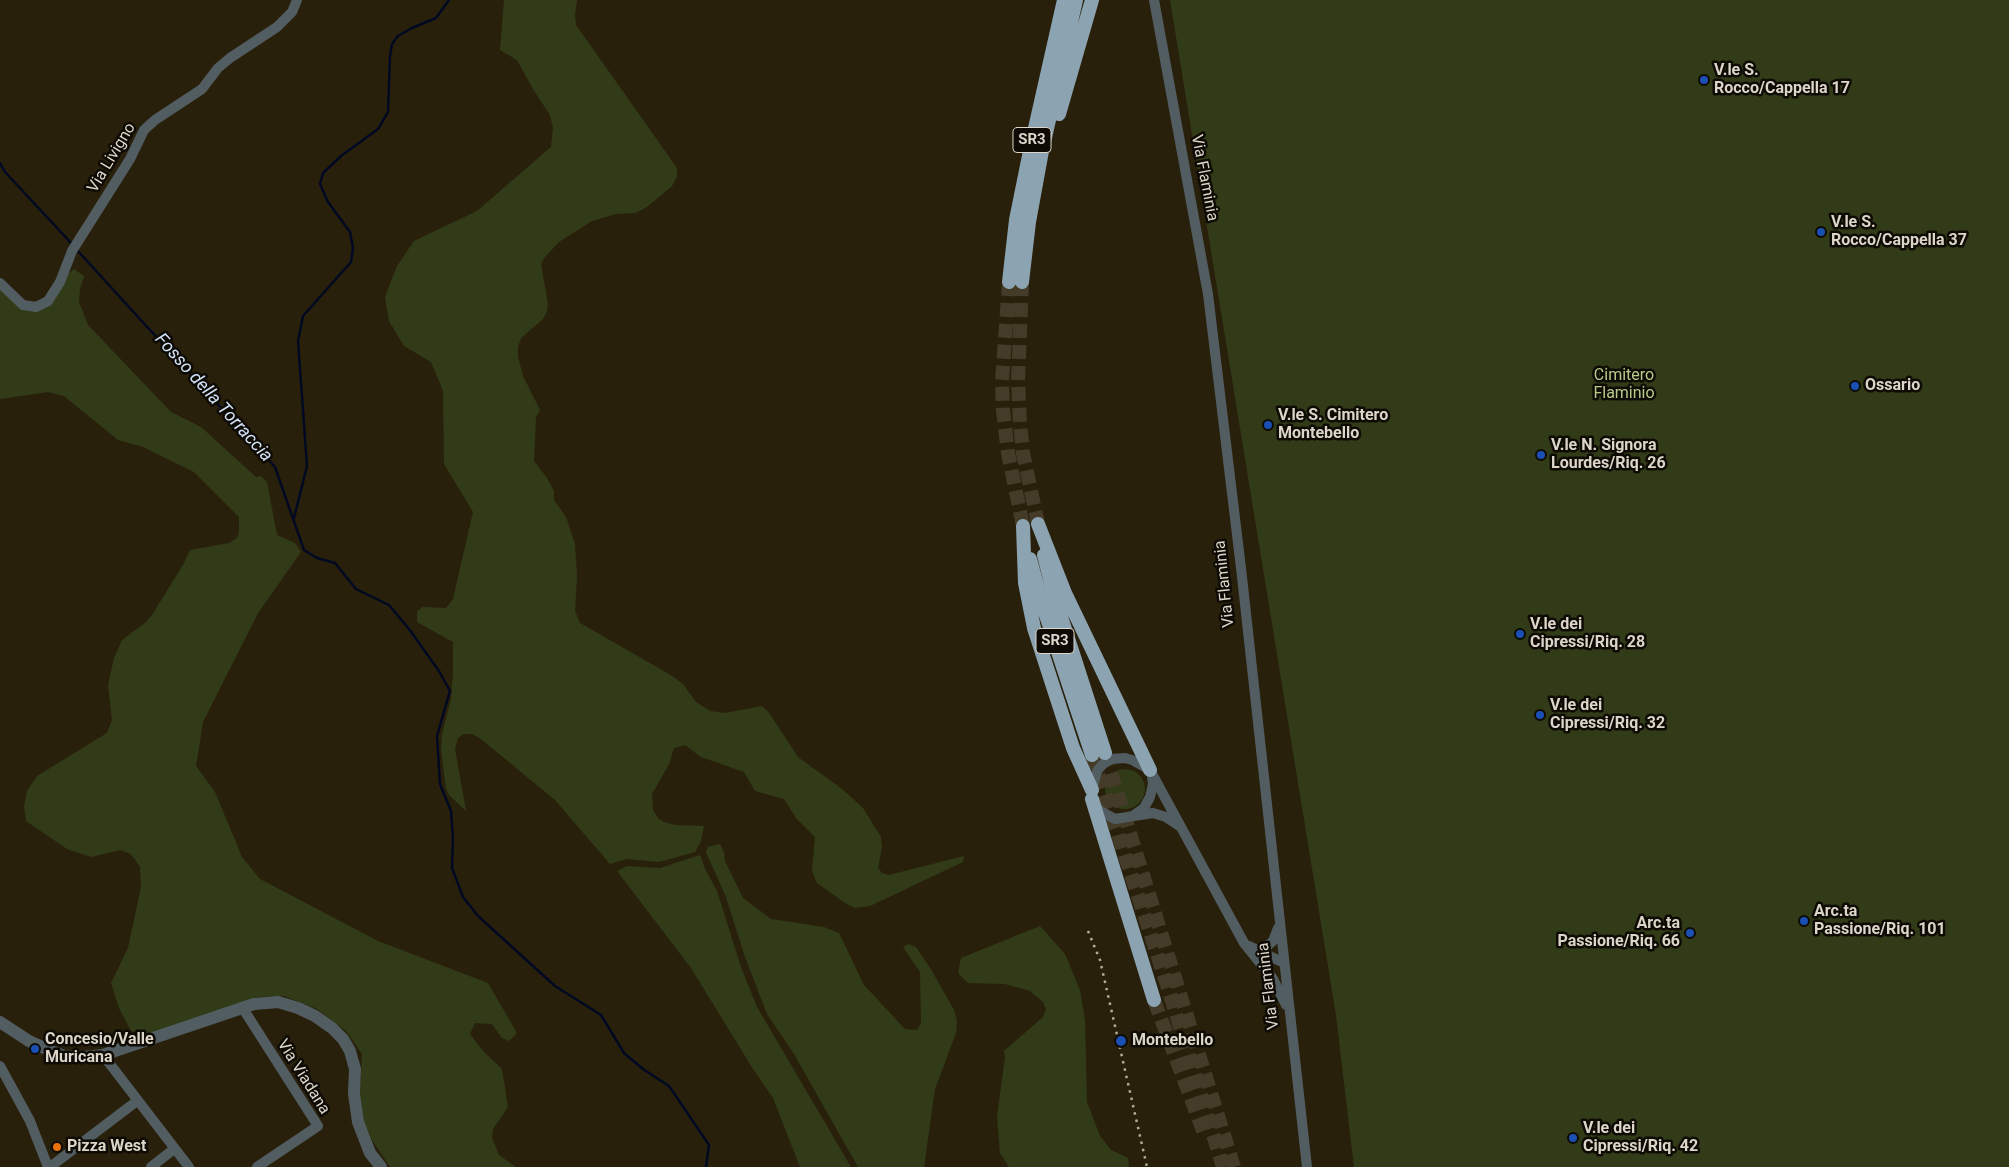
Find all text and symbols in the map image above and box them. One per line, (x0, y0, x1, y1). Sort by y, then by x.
place label: V.le S. Rocco/Cappella 17 (1714, 61, 1850, 99)
marker: V.le S. Rocco/Cappella 17 (1698, 74, 1710, 86)
street label: Via Livigno (84, 120, 140, 196)
road number: SR3 (1013, 128, 1051, 152)
street label: Via Flaminia (1186, 133, 1222, 223)
place label: V.le S. Rocco/Cappella 37 (1831, 213, 1967, 251)
marker: V.le S. Rocco/Cappella 37 (1815, 226, 1827, 238)
water label: Fosso della Torraccia (149, 329, 277, 467)
park label: Cimitero Flaminio (1593, 366, 1655, 404)
place label: Ossario (1865, 376, 1920, 396)
marker: Ossario (1849, 380, 1861, 392)
place label: V.le S. Cimitero Montebello (1278, 406, 1388, 444)
marker: V.le S. Cimitero Montebello (1262, 419, 1274, 431)
place label: V.le N. Signora Lourdes/Riq. 26 (1551, 436, 1666, 474)
marker: V.le N. Signora Lourdes/Riq. 26 (1535, 449, 1547, 461)
street label: Via Flaminia (1211, 539, 1239, 629)
place label: V.le dei Cipressi/Riq. 28 (1530, 615, 1645, 653)
road number: SR3 (1036, 628, 1074, 654)
marker: V.le dei Cipressi/Riq. 28 (1514, 628, 1526, 640)
place label: V.le dei Cipressi/Riq. 32 (1550, 696, 1665, 734)
marker: V.le dei Cipressi/Riq. 32 (1534, 709, 1546, 721)
place label: Arc.ta Passione/Riq. 101 (1814, 902, 1946, 940)
place label: Arc.ta Passione/Riq. 66 (1557, 914, 1680, 952)
marker: Arc.ta Passione/Riq. 101 (1798, 915, 1810, 927)
marker: Arc.ta Passione/Riq. 66 (1684, 927, 1696, 939)
street label: Via Flaminia (1254, 941, 1284, 1031)
place label: Concesio/Valle Muricana (45, 1030, 154, 1068)
place label: Montebello (1132, 1031, 1213, 1051)
marker: Montebello (1114, 1034, 1128, 1048)
street label: Via Viadana (272, 1036, 334, 1118)
marker: Concesio/Valle Muricana (29, 1043, 41, 1055)
place label: V.le dei Cipressi/Riq. 42 (1583, 1119, 1698, 1157)
marker: V.le dei Cipressi/Riq. 42 (1567, 1132, 1579, 1144)
place label: Pizza West (67, 1137, 146, 1157)
marker: Pizza West (51, 1141, 63, 1153)

